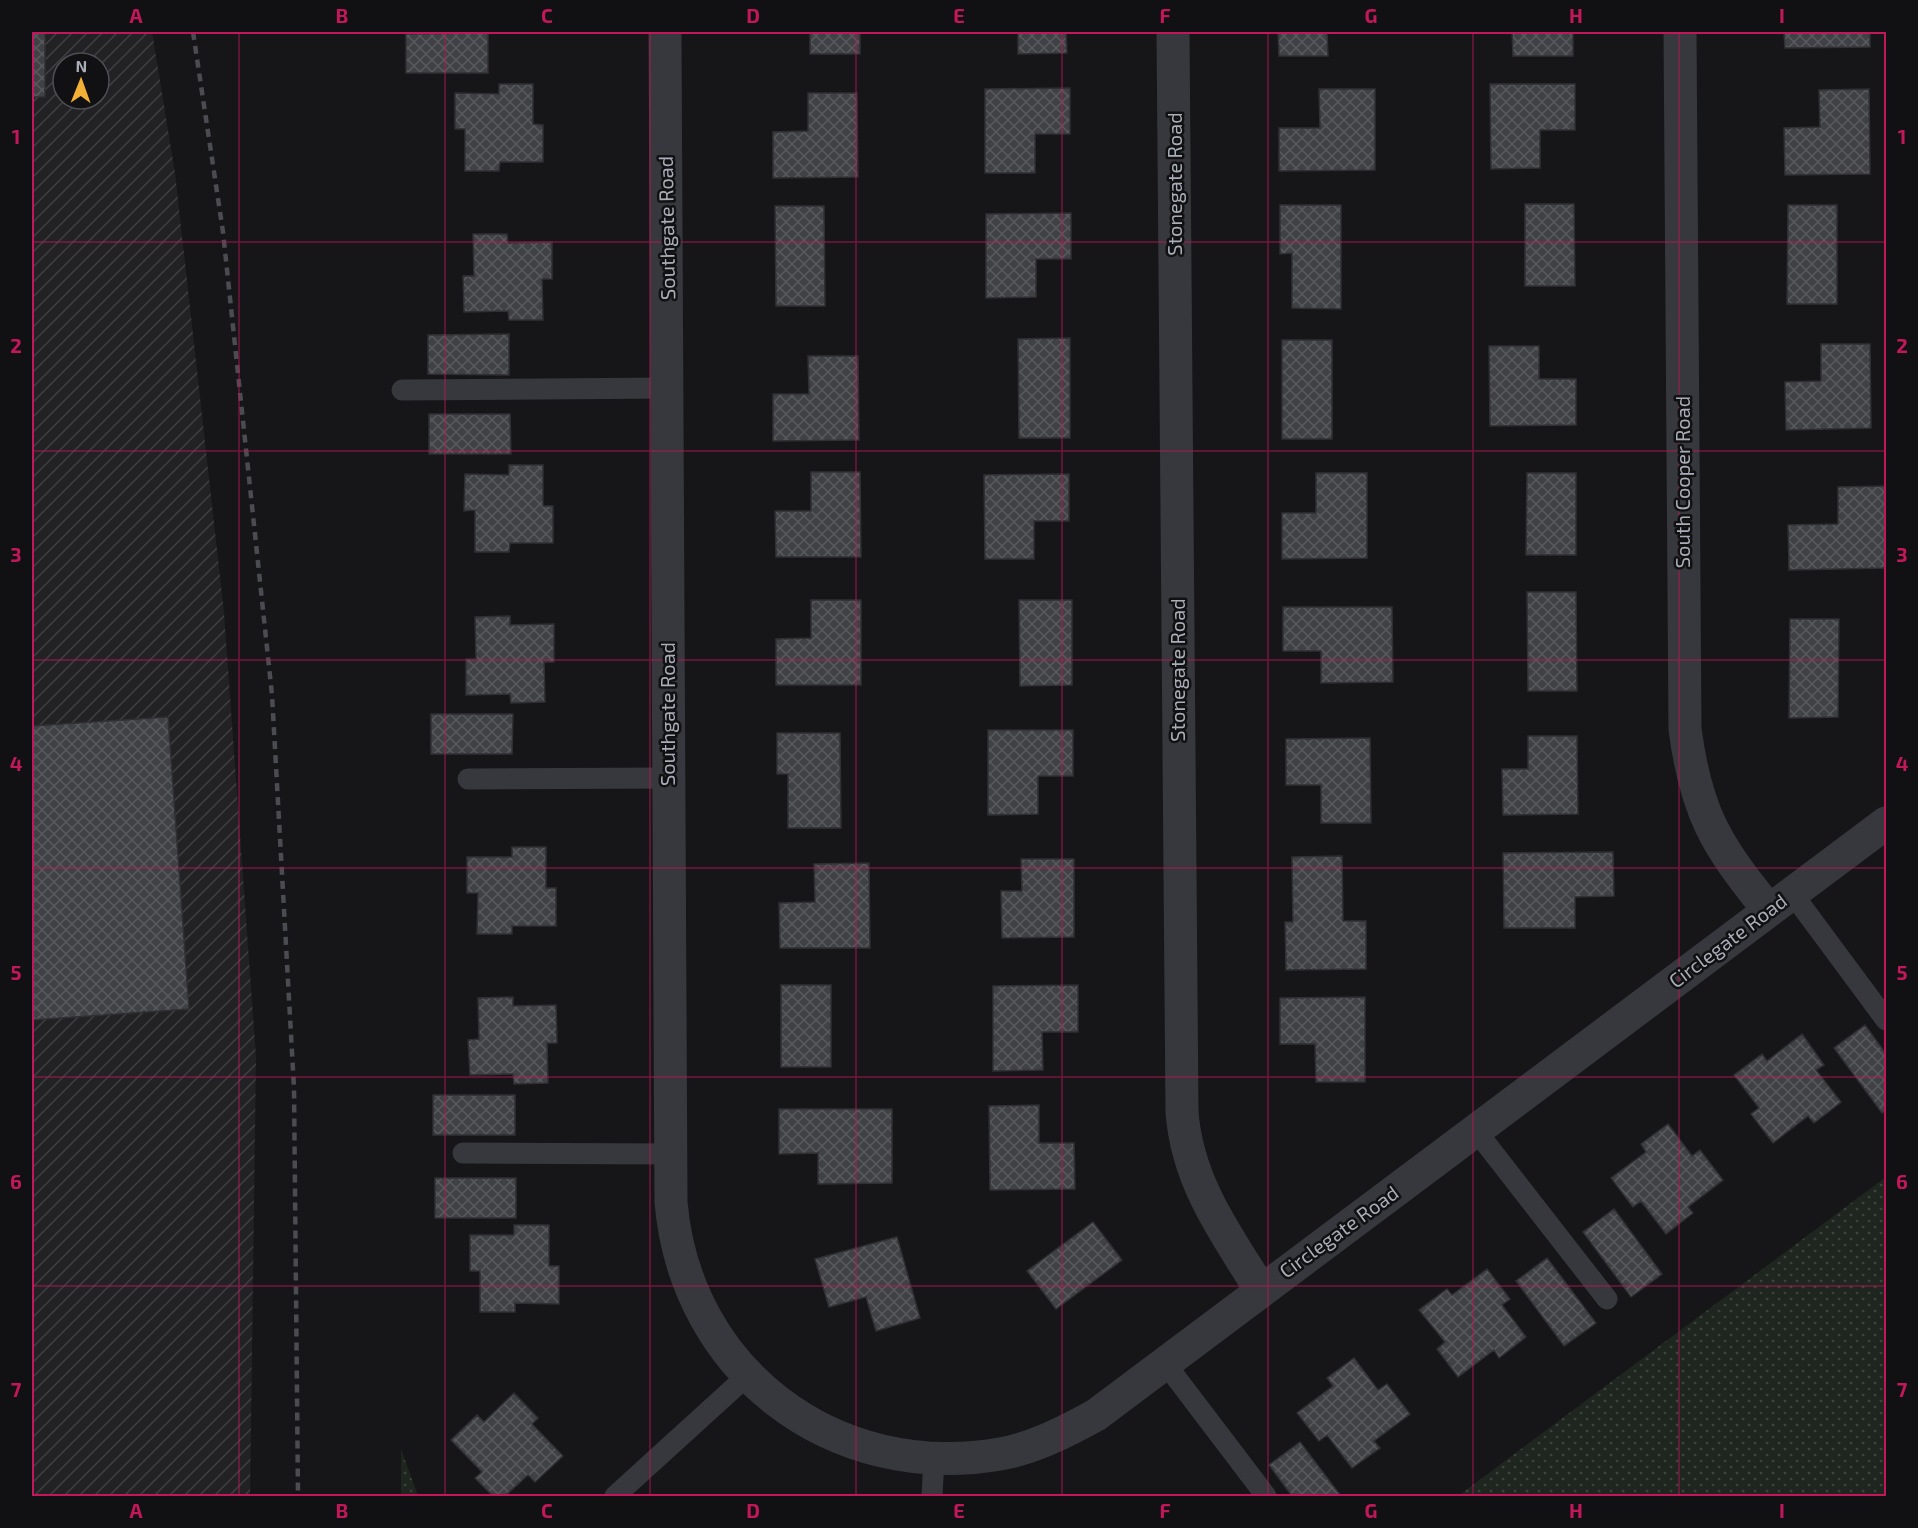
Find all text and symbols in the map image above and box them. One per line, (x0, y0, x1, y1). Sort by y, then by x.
text: A (129, 3, 143, 27)
text: B (336, 3, 348, 27)
text: C (541, 3, 553, 27)
text: D (746, 3, 760, 27)
text: E (953, 3, 965, 27)
text: F (1159, 3, 1171, 27)
text: G (1365, 3, 1377, 27)
text: H (1569, 3, 1583, 27)
text: I (1779, 3, 1785, 27)
north arrow (51, 51, 111, 111)
text: N (75, 56, 87, 75)
street label: Stonegate Road (1162, 112, 1186, 256)
text: 1 (12, 124, 20, 148)
text: 1 (1898, 124, 1906, 148)
street label: Southgate Road (653, 156, 679, 300)
text: 2 (10, 333, 22, 357)
text: 2 (1896, 333, 1908, 357)
street label: South Cooper Road (1670, 396, 1694, 568)
text: 3 (10, 542, 22, 566)
text: 3 (1896, 542, 1908, 566)
street label: Stonegate Road (1165, 598, 1189, 742)
street label: Southgate Road (655, 642, 679, 786)
text: 4 (10, 751, 23, 775)
text: 4 (1896, 751, 1909, 775)
street label: Circlegate Road (1664, 888, 1791, 992)
text: 5 (10, 960, 22, 984)
text: 5 (1896, 960, 1908, 984)
text: 6 (10, 1169, 22, 1193)
text: 6 (1896, 1169, 1908, 1193)
street label: Circlegate Road (1274, 1180, 1403, 1282)
text: 7 (11, 1377, 22, 1401)
text: 7 (1897, 1377, 1908, 1401)
text: A (129, 1498, 143, 1522)
text: B (336, 1498, 348, 1522)
text: C (541, 1498, 553, 1522)
text: D (746, 1498, 760, 1522)
text: E (953, 1498, 965, 1522)
text: F (1159, 1498, 1171, 1522)
text: G (1365, 1498, 1377, 1522)
text: H (1569, 1498, 1583, 1522)
text: I (1779, 1498, 1785, 1522)

